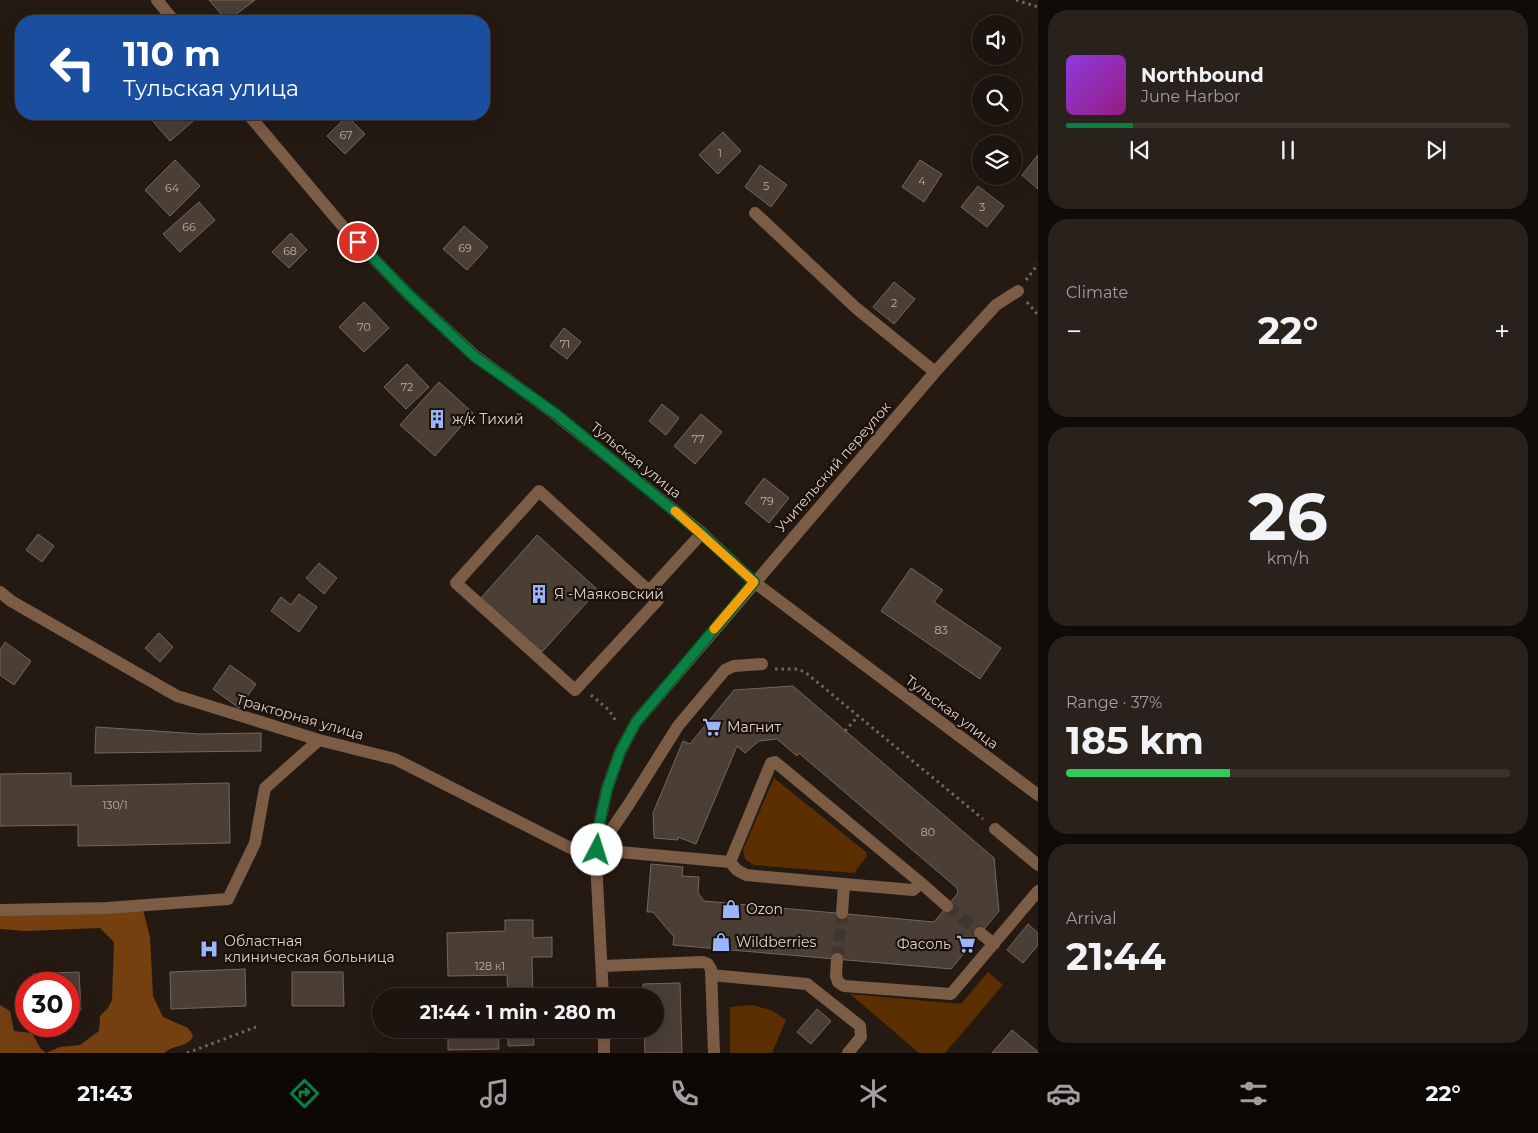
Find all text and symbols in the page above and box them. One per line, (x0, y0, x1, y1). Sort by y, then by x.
map controls (972, 15, 1022, 185)
button: sound (972, 15, 1022, 65)
text: 110 m (123, 32, 221, 75)
icon: left (40, 35, 105, 100)
text: Northbound (1141, 64, 1264, 87)
text: Тульская улица (123, 75, 299, 102)
button: search (972, 75, 1022, 125)
text: June Harbor (1141, 87, 1240, 106)
house number: 67 (339, 128, 353, 142)
button: layers (972, 135, 1022, 185)
icon: previous (1126, 136, 1154, 164)
icon: pause (1274, 136, 1302, 164)
icon: next (1422, 136, 1450, 164)
house number: 1 (718, 146, 722, 160)
house number: 4 (918, 174, 926, 188)
house number: 5 (763, 179, 769, 193)
house number: 64 (165, 181, 180, 195)
house number: 3 (979, 200, 985, 214)
house number: 66 (182, 220, 196, 234)
pin (337, 221, 379, 263)
icon: arrive (344, 228, 372, 256)
house number: 69 (458, 241, 472, 255)
house number: 68 (283, 244, 297, 258)
text: Climate (1066, 283, 1128, 302)
house number: 2 (891, 296, 897, 310)
text: 22° (1258, 307, 1318, 354)
text: − (1066, 314, 1082, 348)
text: + (1494, 314, 1510, 348)
house number: 70 (357, 320, 371, 334)
house number: 71 (560, 337, 570, 351)
house number: 72 (401, 380, 413, 394)
street label: Учительский переулок (771, 398, 895, 536)
building icon: ж/к Тихий (426, 408, 448, 430)
place label: ж/к Тихий (452, 410, 524, 428)
street label: Тульская улица (587, 418, 685, 502)
house number: 77 (692, 432, 704, 446)
text: 26 (1248, 477, 1328, 556)
house number: 79 (760, 494, 774, 508)
text: km/h (1267, 549, 1309, 568)
building icon: Я -Маяковский (528, 583, 550, 605)
place label: Я -Маяковский (554, 585, 664, 603)
house number: 83 (934, 623, 948, 637)
street label: Тульская улица (902, 671, 1002, 753)
street label: Тракторная улица (234, 690, 366, 744)
text: Range · 37% (1066, 693, 1162, 712)
supermarket icon: Магнит (701, 716, 723, 738)
text: 185 km (1066, 717, 1204, 764)
place label: Магнит (727, 718, 781, 736)
house number: 130/1 (102, 798, 128, 812)
position arrow (570, 823, 622, 875)
house number: 80 (921, 825, 935, 839)
shop icon: Ozon (720, 898, 742, 920)
place label: Ozon (746, 900, 783, 918)
text: Arrival (1066, 909, 1116, 928)
shop icon: Wildberries (710, 931, 732, 953)
place label: Областная клиническая больница (224, 932, 395, 966)
place label: Wildberries (736, 933, 817, 951)
supermarket icon: Фасоль (955, 933, 977, 955)
text: 21:44 (1066, 933, 1166, 980)
place label: Фасоль (897, 935, 951, 953)
hospital icon: Областная клиническая больница (198, 938, 220, 960)
house number: 128 к1 (475, 959, 505, 973)
speed limit sign: 30 (15, 972, 80, 1037)
text: 21:44 · 1 min · 280 m (420, 1001, 616, 1024)
icon: directions (287, 1076, 322, 1111)
icon: music (477, 1076, 512, 1111)
icon: phone (667, 1076, 702, 1111)
icon: climate (856, 1076, 891, 1111)
icon: car (1046, 1076, 1081, 1111)
icon: filters (1236, 1076, 1271, 1111)
text: 21:43 (77, 1080, 133, 1107)
text: 22° (1425, 1080, 1461, 1107)

